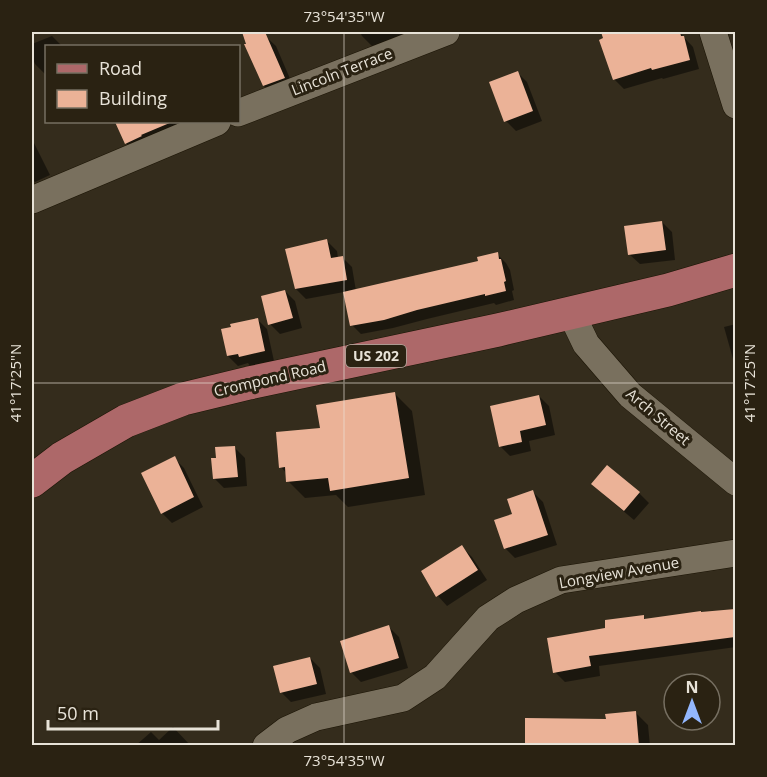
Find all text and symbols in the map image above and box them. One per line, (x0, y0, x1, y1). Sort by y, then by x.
text: 73°54'35"W (304, 6, 385, 26)
street label: Lincoln Terrace (288, 43, 395, 100)
legend (45, 45, 240, 123)
text: Road (99, 56, 142, 80)
text: Building (99, 86, 167, 110)
text: 41°17'25"N (5, 344, 25, 422)
text: 41°17'25"N (739, 344, 759, 422)
road number: US 202 (346, 345, 406, 367)
street label: Crompond Road (212, 355, 328, 401)
street label: Arch Street (622, 384, 695, 449)
street label: Longview Avenue (557, 552, 680, 592)
north arrow (662, 672, 722, 732)
text: N (685, 676, 699, 698)
scale bar (48, 693, 218, 731)
text: 50 m (57, 701, 99, 725)
text: 73°54'35"W (304, 750, 385, 770)

